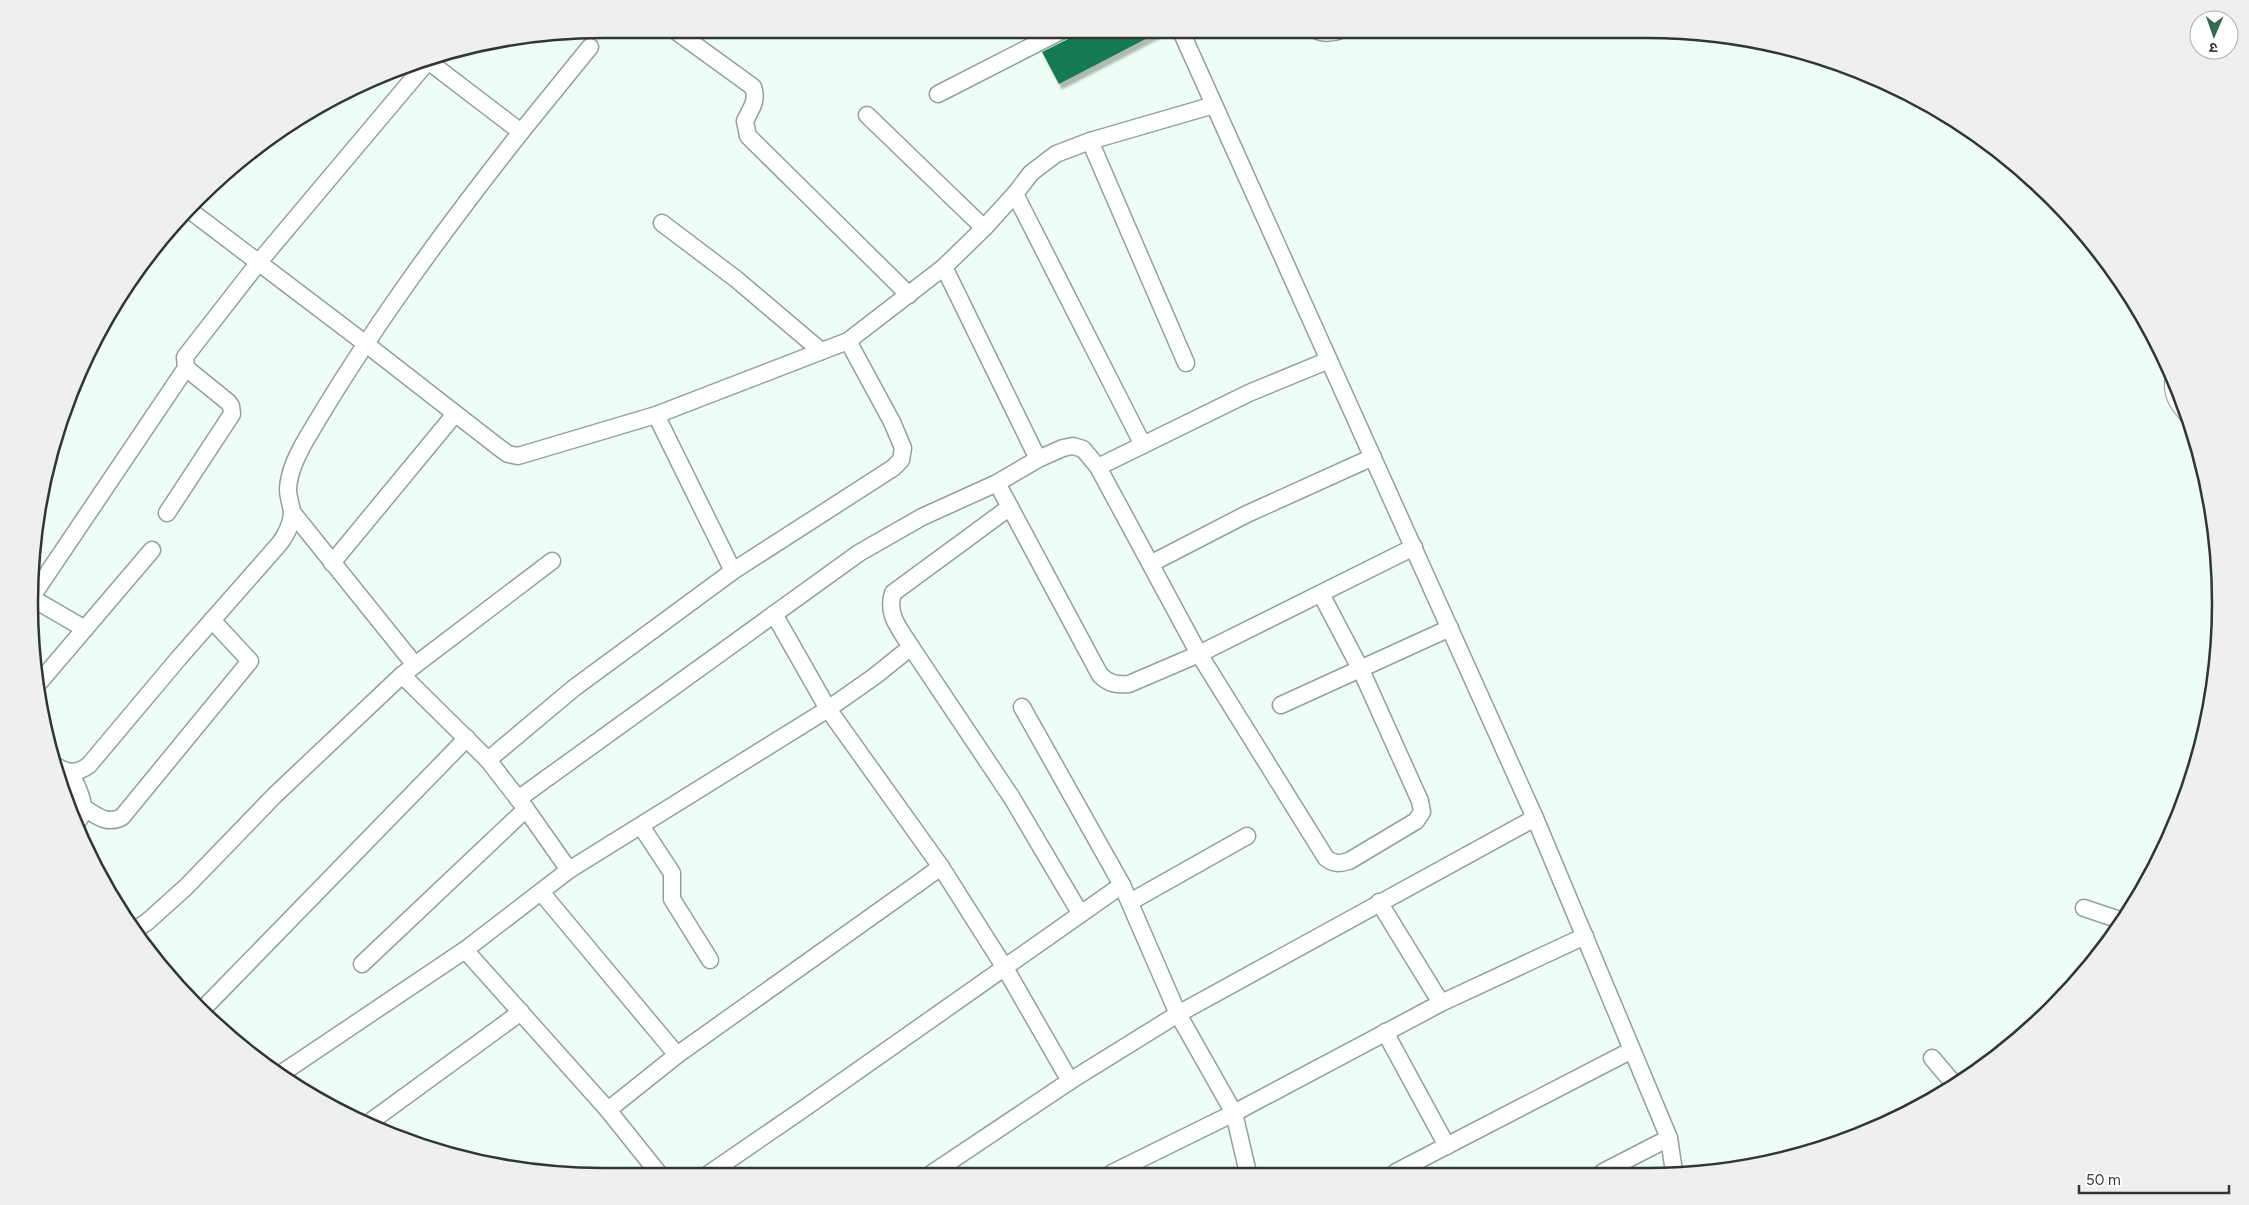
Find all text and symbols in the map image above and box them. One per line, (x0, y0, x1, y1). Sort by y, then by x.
north arrow (2189, 10, 2239, 60)
text: उ (2208, 39, 2218, 56)
scale bar (2079, 1162, 2229, 1194)
text: 50 m (2086, 1171, 2121, 1189)

